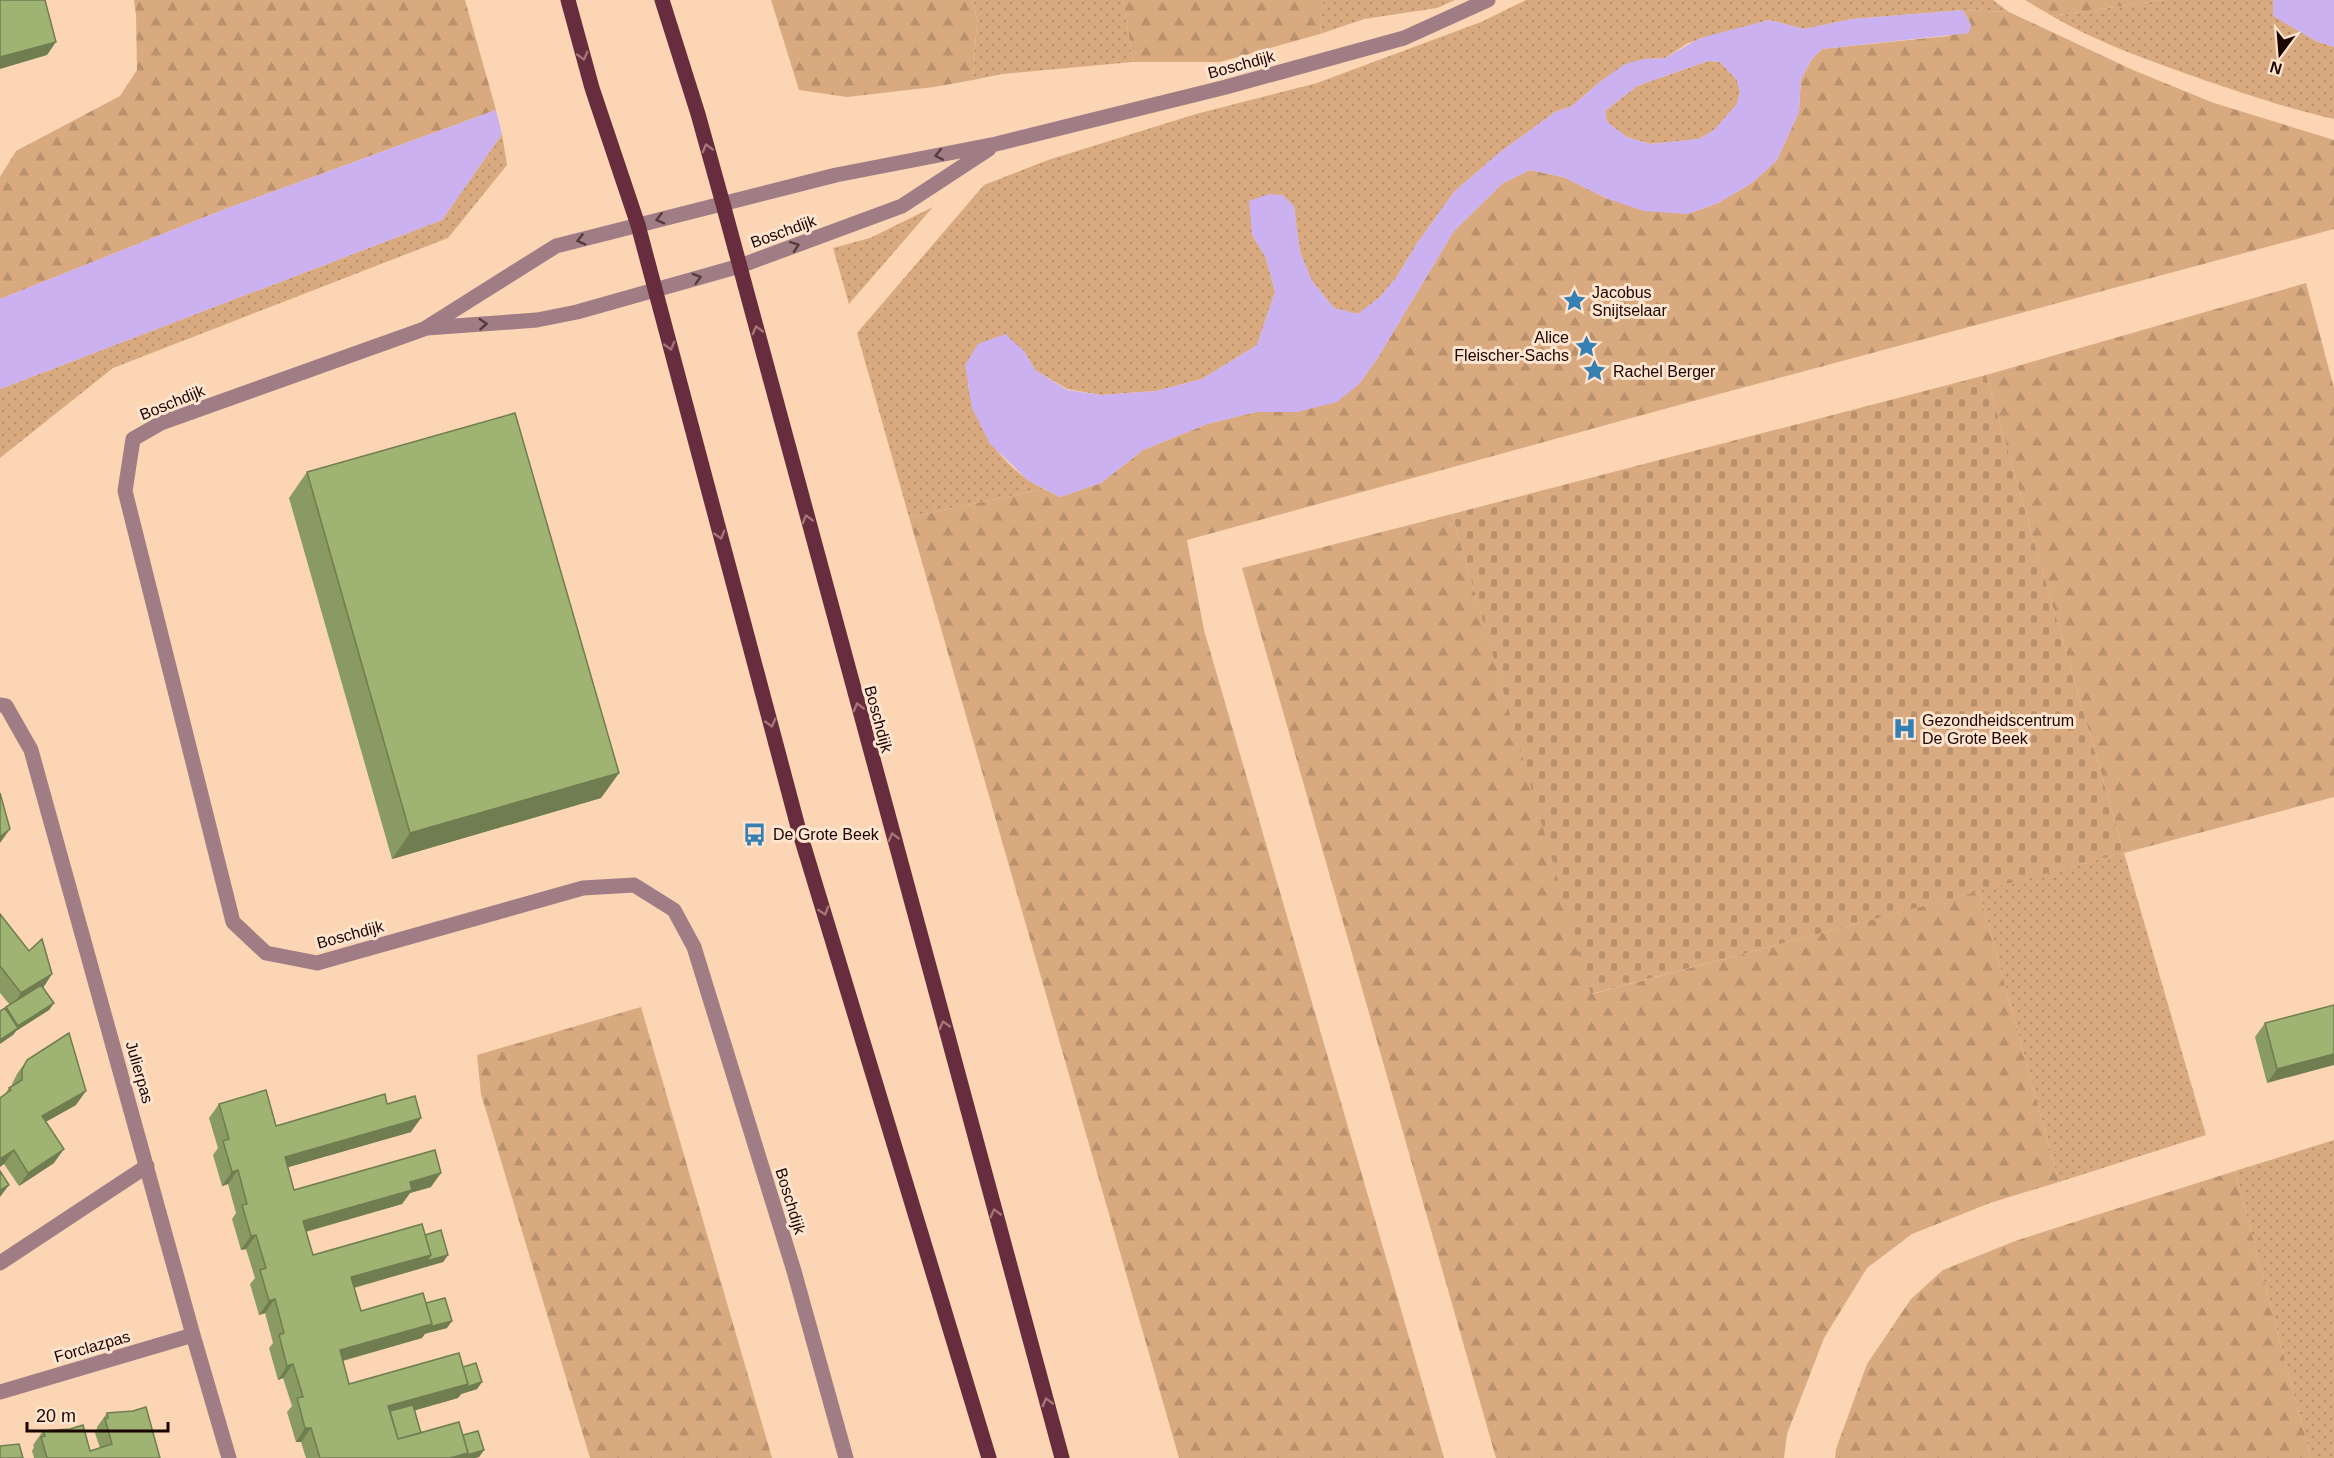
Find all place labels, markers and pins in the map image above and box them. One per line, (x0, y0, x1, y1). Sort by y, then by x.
place label: Jacobus Snijtselaar (1592, 284, 1667, 319)
place icon: Jacobus Snijtselaar (1561, 288, 1587, 314)
place label: Alice Fleischer-Sachs (1454, 329, 1569, 364)
place icon: Alice Fleischer-Sachs (1574, 333, 1600, 359)
place icon: Rachel Berger (1582, 358, 1608, 384)
place label: Rachel Berger (1613, 363, 1716, 380)
place label: Gezondheidscentrum De Grote Beek (1922, 712, 2074, 747)
hospital icon: Gezondheidscentrum De Grote Beek (1891, 716, 1917, 742)
bus stop icon: De Grote Beek (742, 821, 768, 847)
place label: De Grote Beek (773, 826, 880, 843)

